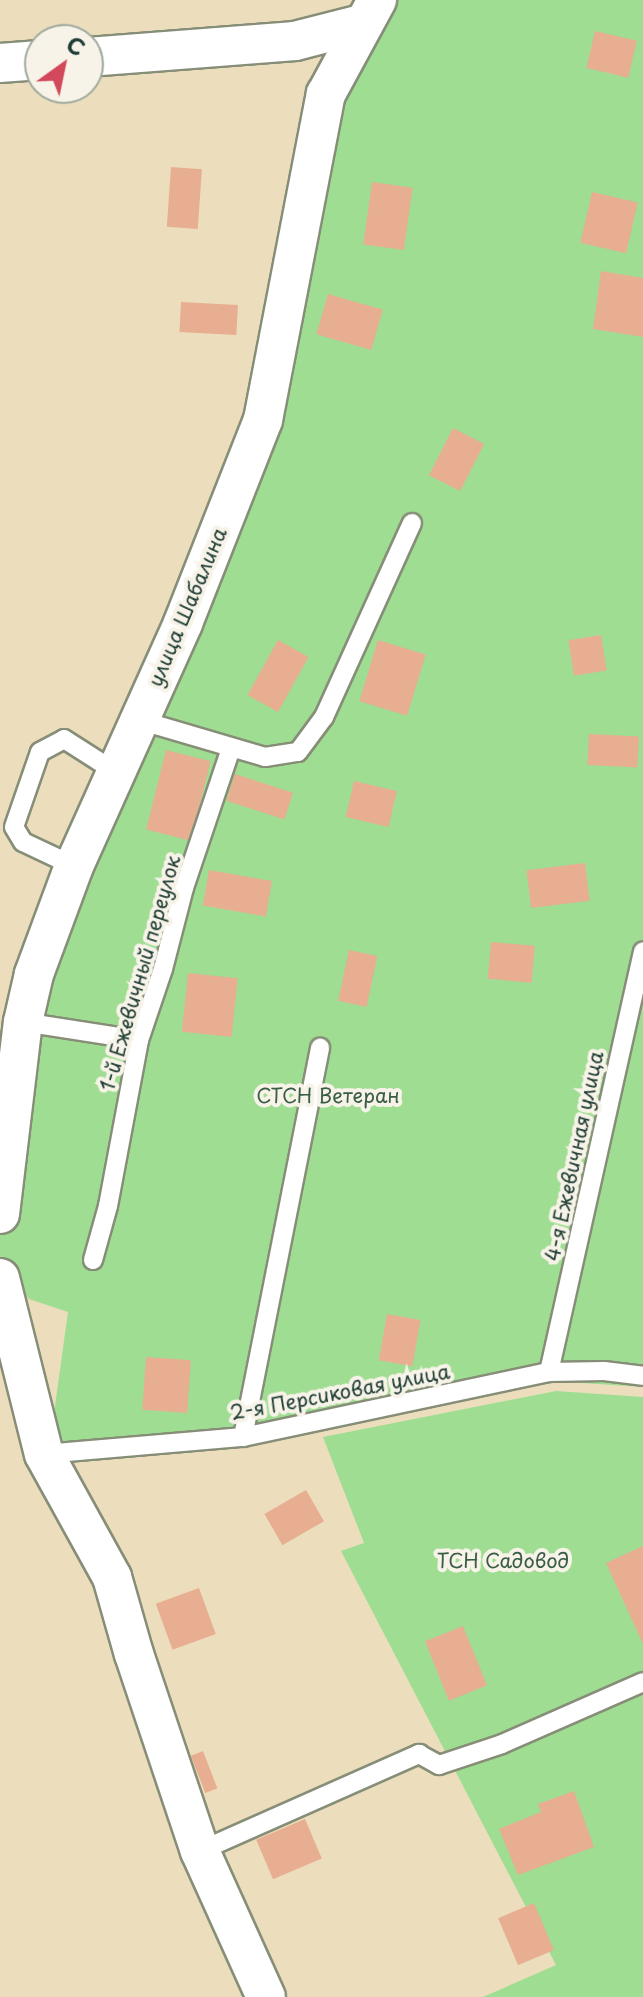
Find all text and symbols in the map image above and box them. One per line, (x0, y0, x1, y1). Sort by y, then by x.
north arrow (24, 24, 104, 104)
text: С (60, 27, 92, 63)
street label: улица Шабалина (143, 524, 231, 690)
street label: 1-й Ежевичный переулок (95, 852, 185, 1094)
street label: 4-я Ежевичная улица (540, 1048, 608, 1264)
park label: СТСН Ветеран (256, 1083, 400, 1107)
street label: 2-я Персиковая улица (228, 1359, 452, 1425)
park label: ТСН Садовод (436, 1548, 570, 1572)

